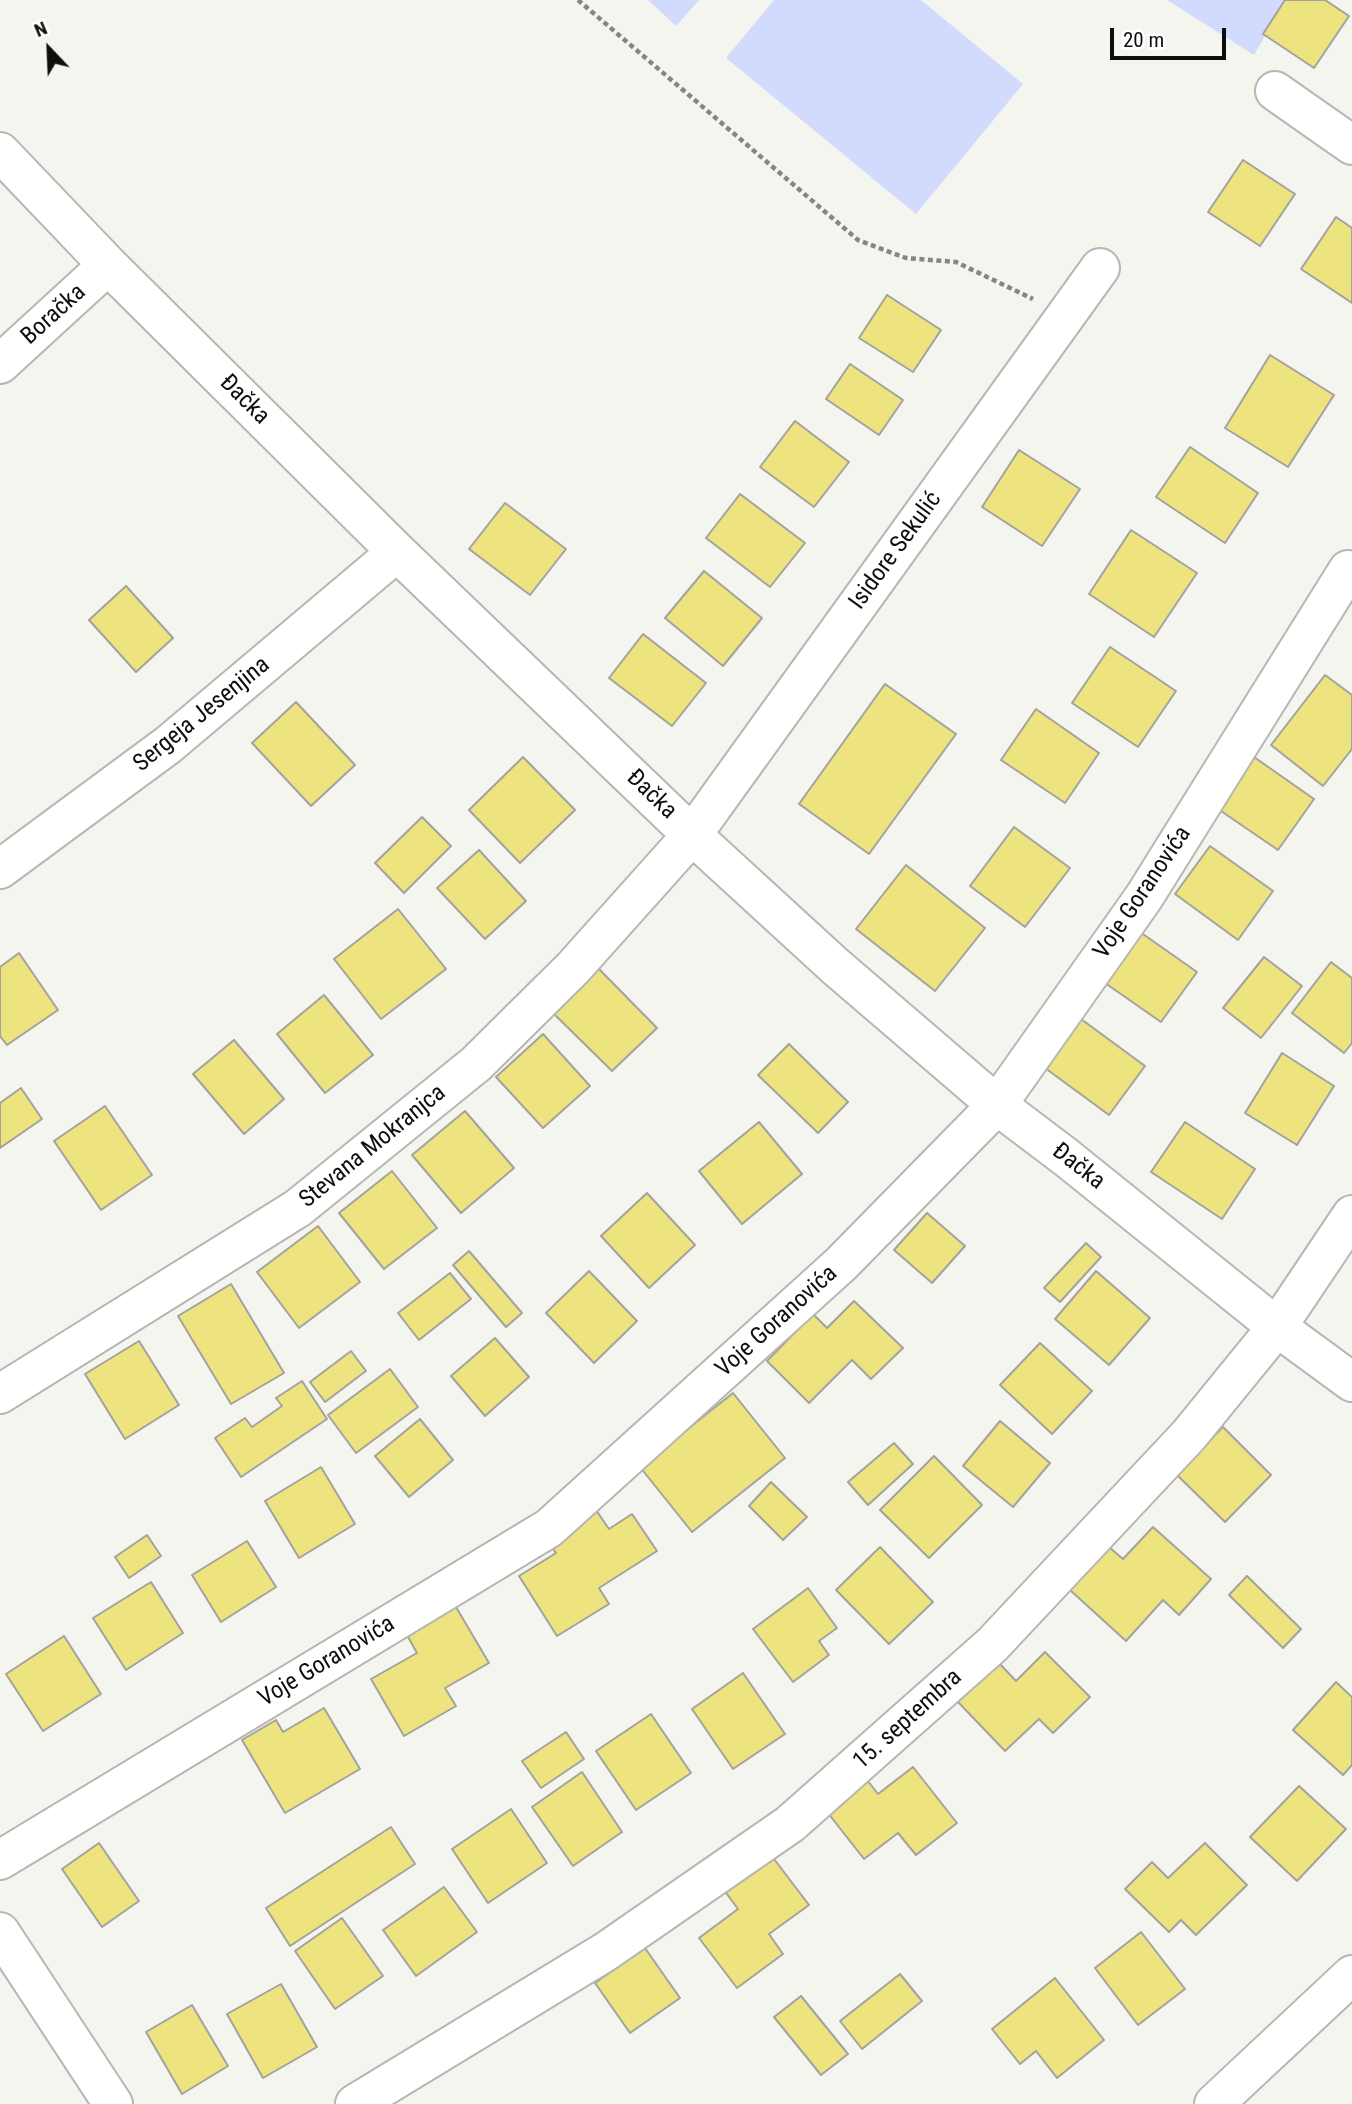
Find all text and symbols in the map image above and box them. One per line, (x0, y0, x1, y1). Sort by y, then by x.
north arrow (14, 14, 84, 84)
scale bar (1114, 14, 1230, 58)
text: N (31, 16, 50, 42)
text: 20 m (1123, 28, 1164, 52)
street label: Boračka (16, 279, 92, 351)
street label: Đačka (213, 369, 275, 431)
street label: Isidore Sekulić (844, 487, 948, 615)
street label: Sergeja Jesenjina (128, 651, 276, 779)
street label: Đačka (620, 764, 682, 826)
street label: Voje Goranovića (1088, 821, 1198, 965)
street label: Stevana Mokranjca (294, 1079, 452, 1215)
street label: Đačka (1046, 1138, 1110, 1196)
street label: Voje Goranovića (710, 1260, 844, 1384)
street label: Voje Goranovića (254, 1610, 400, 1714)
street label: 15. septembra (848, 1664, 968, 1776)

